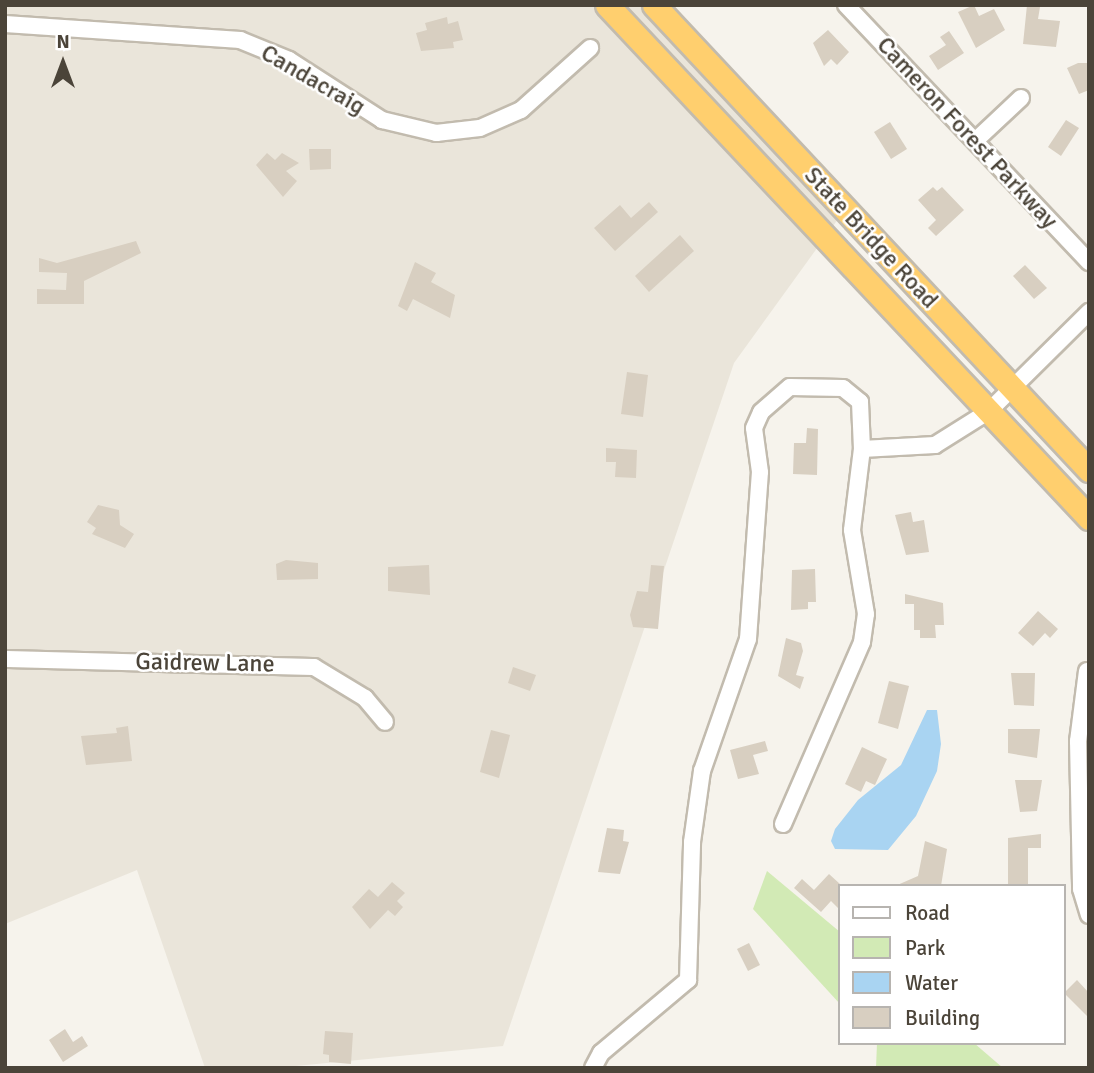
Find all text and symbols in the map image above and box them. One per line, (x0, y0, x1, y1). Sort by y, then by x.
north arrow (28, 28, 98, 98)
text: N (56, 30, 70, 54)
street label: Cameron Forest Parkway (871, 31, 1063, 235)
street label: Candacraig (256, 39, 370, 121)
street label: State Bridge Road (798, 161, 944, 315)
street label: Gaidrew Lane (135, 647, 275, 679)
legend (838, 884, 1066, 1045)
text: Road (905, 900, 950, 926)
text: Park (905, 935, 945, 961)
text: Water (905, 970, 958, 996)
text: Building (905, 1005, 980, 1031)

